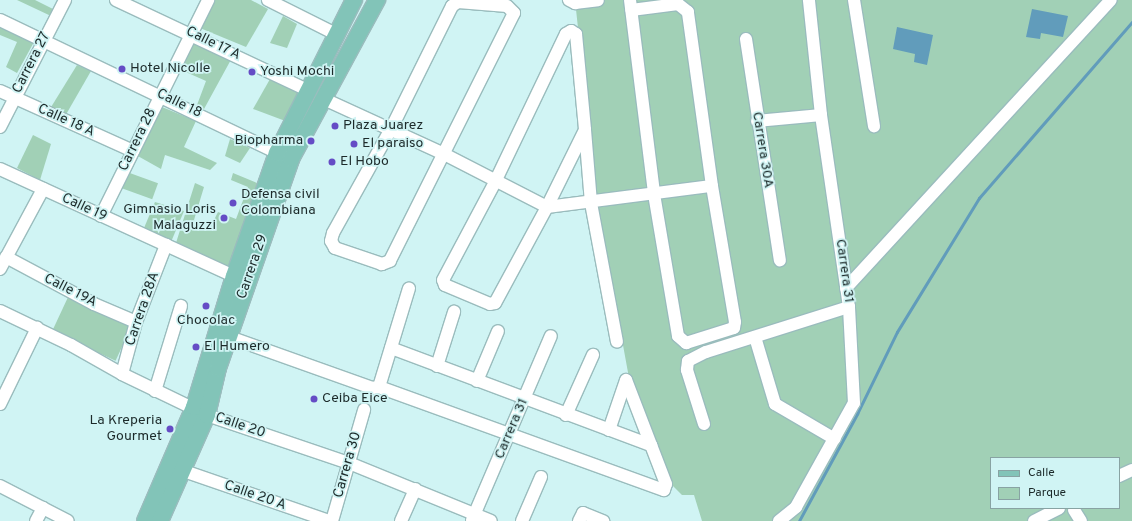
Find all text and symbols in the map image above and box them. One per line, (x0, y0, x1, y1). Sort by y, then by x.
street label: Calle 17 A (182, 23, 244, 65)
street label: Carrera 27 (9, 30, 55, 96)
place label: Hotel Nicolle (130, 61, 210, 77)
marker: Hotel Nicolle (117, 64, 127, 74)
place label: Yoshi Mochi (260, 64, 334, 80)
marker: Yoshi Mochi (247, 67, 257, 77)
street label: Calle 18 (154, 86, 204, 122)
street label: Calle 18 A (35, 101, 97, 141)
street label: Carrera 28 (116, 106, 160, 174)
street label: Carrera 30A (748, 111, 776, 189)
place label: Plaza Juarez (343, 118, 423, 134)
marker: Plaza Juarez (330, 121, 340, 131)
place label: Biopharma (234, 133, 303, 149)
marker: Biopharma (306, 136, 316, 146)
place label: El paraiso (362, 136, 423, 152)
marker: El paraiso (349, 139, 359, 149)
place label: El Hobo (340, 154, 389, 170)
marker: El Hobo (327, 157, 337, 167)
place label: Defensa civil Colombiana (241, 187, 320, 220)
street label: Calle 19 (59, 190, 109, 226)
marker: Defensa civil Colombiana (228, 198, 238, 208)
place label: Gimnasio Loris Malaguzzi (123, 202, 216, 234)
marker: Gimnasio Loris Malaguzzi (219, 213, 229, 223)
street label: Carrera 29 (234, 232, 272, 302)
street label: Carrera 31 (831, 238, 857, 304)
street label: Carrera 28A (123, 270, 163, 348)
street label: Calle 19A (41, 271, 99, 311)
marker: Chocolac (201, 301, 211, 311)
place label: Chocolac (177, 313, 235, 329)
place label: El Humero (204, 339, 270, 355)
marker: El Humero (191, 342, 201, 352)
place label: Ceiba Eice (322, 391, 388, 407)
marker: Ceiba Eice (309, 394, 319, 404)
street label: Carrera 31 (492, 396, 532, 462)
street label: Calle 20 (213, 410, 267, 442)
place label: La Kreperia Gourmet (89, 413, 162, 446)
marker: La Kreperia Gourmet (165, 424, 175, 434)
street label: Carrera 30 (331, 430, 365, 500)
legend (990, 457, 1120, 509)
text: Calle (1028, 465, 1055, 481)
street label: Calle 20 A (222, 477, 288, 515)
text: Parque (1028, 485, 1066, 501)

